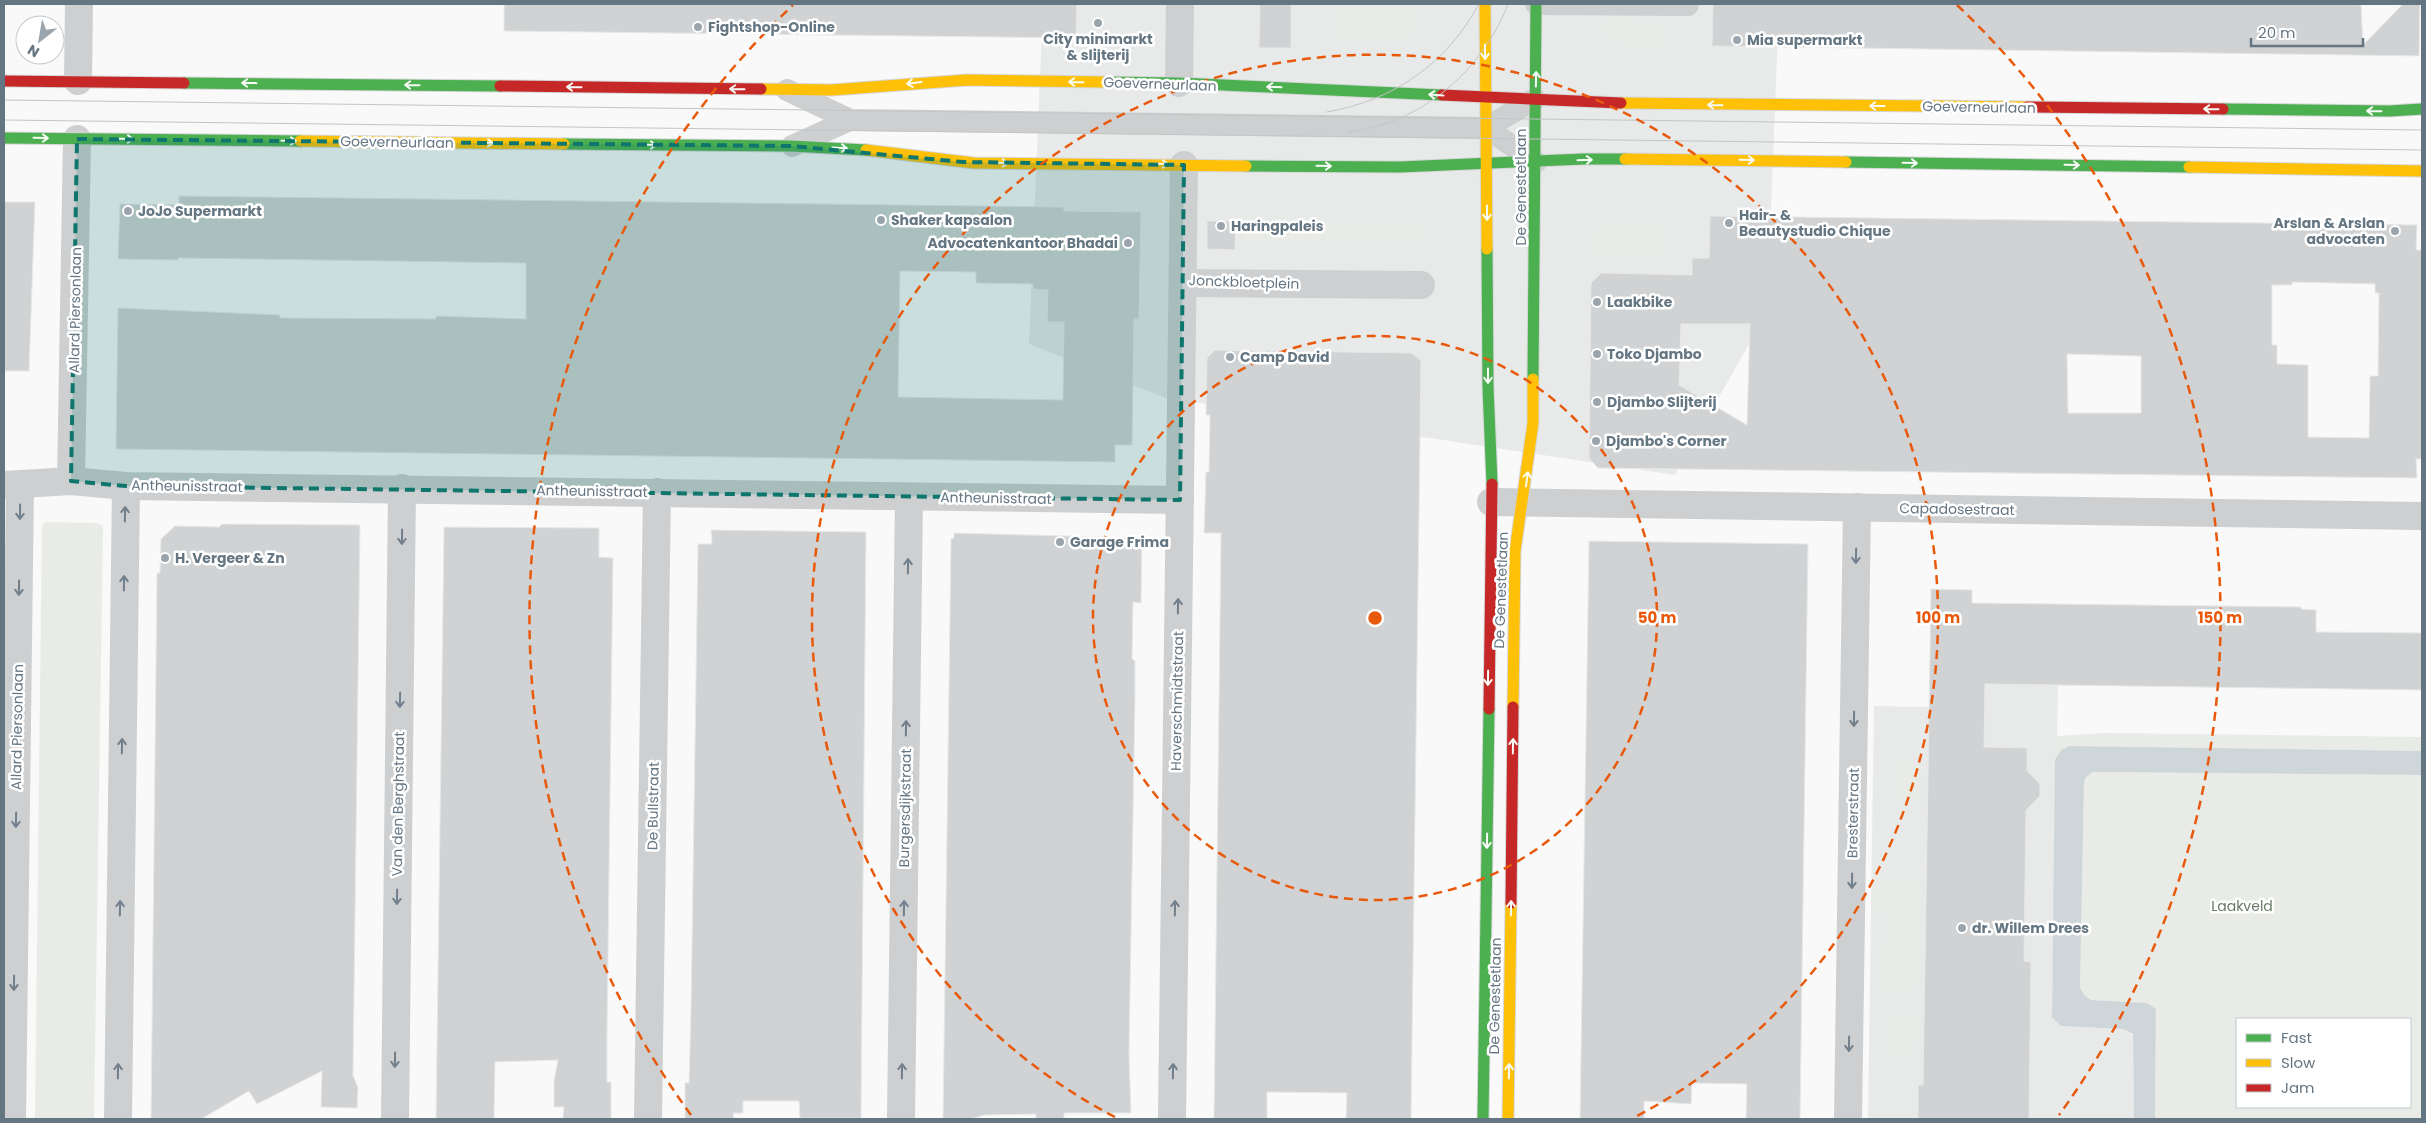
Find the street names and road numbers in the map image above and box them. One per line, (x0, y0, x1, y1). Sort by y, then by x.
street label: Goeverneurlaan (1103, 72, 1217, 96)
street label: Goeverneurlaan (1922, 96, 2036, 118)
street label: De Genestetlaan (1511, 128, 1531, 246)
street label: Goeverneurlaan (340, 131, 454, 153)
street label: Allard Piersonlaan (64, 247, 86, 373)
street label: Jonckbloetplein (1188, 270, 1300, 294)
street label: Antheunisstraat (131, 475, 243, 497)
street label: Antheunisstraat (536, 480, 648, 502)
street label: Antheunisstraat (940, 487, 1052, 509)
street label: Capadosestraat (1899, 498, 2015, 520)
street label: De Genestetlaan (1489, 531, 1513, 649)
street label: Haverschmidtstraat (1166, 631, 1188, 771)
street label: Allard Piersonlaan (6, 664, 28, 790)
street label: Van den Berghstraat (387, 731, 409, 877)
street label: Burgersdijkstraat (894, 748, 916, 868)
street label: De Bullstraat (642, 762, 664, 850)
street label: Bresterstraat (1842, 768, 1864, 858)
street label: De Genestetlaan (1484, 937, 1506, 1055)

